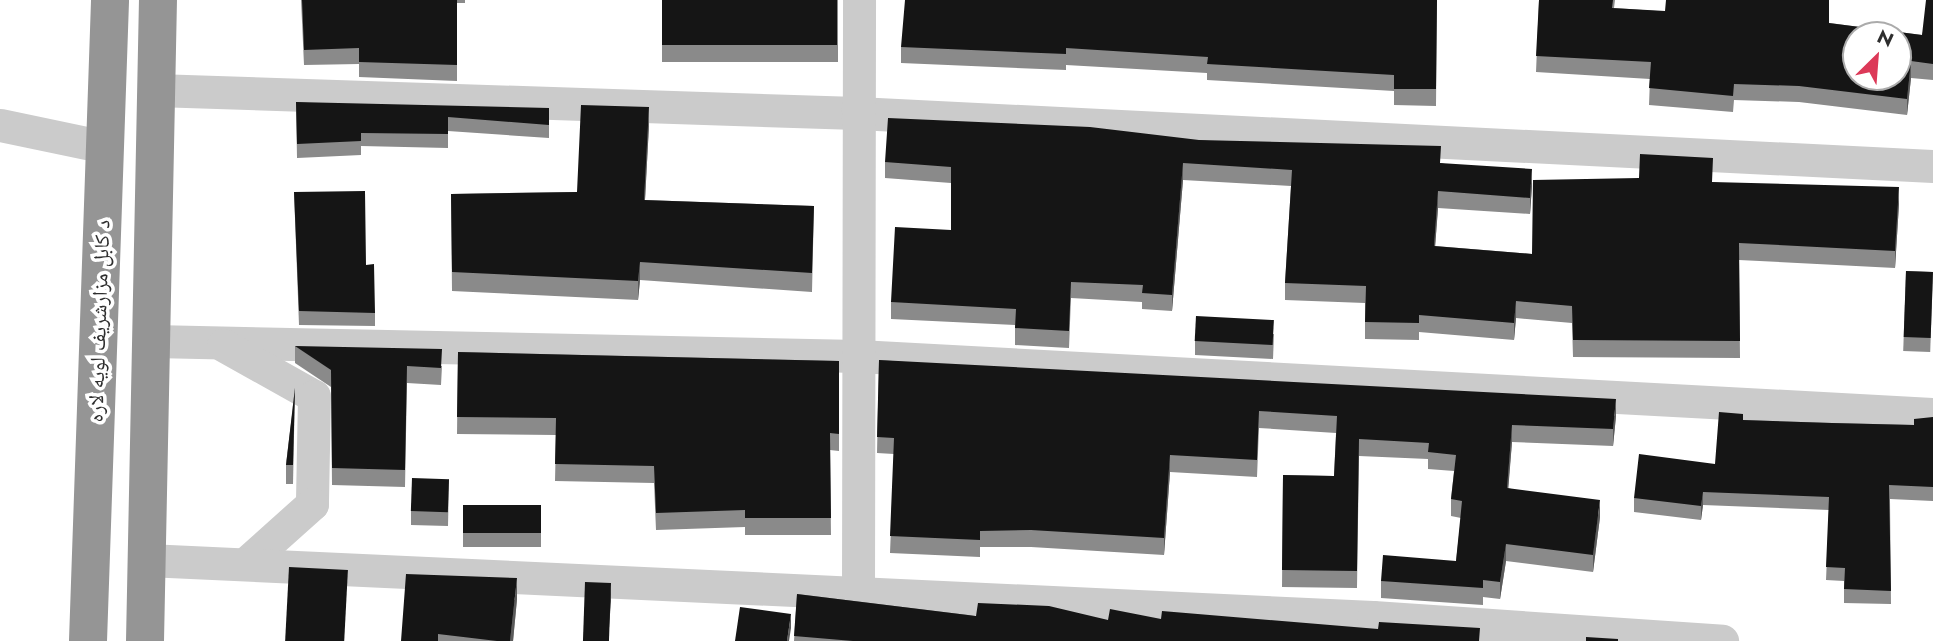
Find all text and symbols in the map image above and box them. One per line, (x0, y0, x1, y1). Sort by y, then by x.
north arrow (1842, 21, 1912, 91)
text: N (1873, 23, 1898, 54)
street label: د کابل مزارشریف لویه لاره (83, 219, 115, 423)

